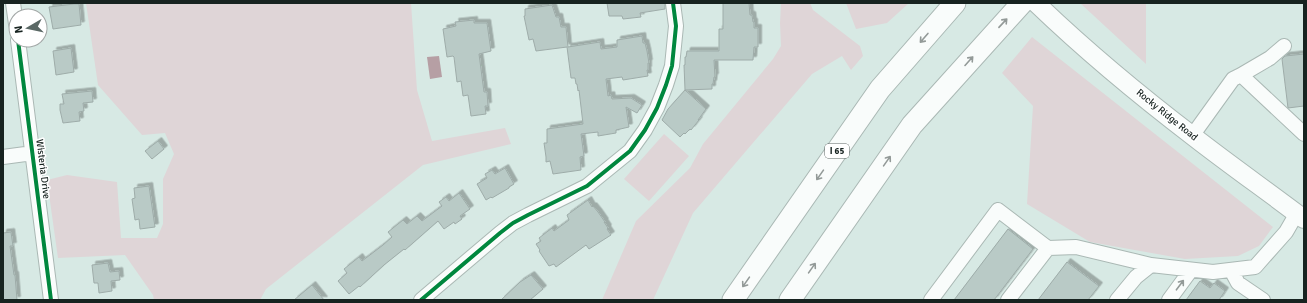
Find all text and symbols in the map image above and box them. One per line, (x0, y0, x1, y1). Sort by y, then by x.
north arrow (8, 8, 48, 48)
one-way arrow (998, 19, 1007, 29)
text: N (12, 25, 26, 34)
one-way arrow (919, 33, 928, 44)
one-way arrow (964, 56, 974, 66)
street label: Rocky Ridge Road (1134, 87, 1200, 143)
street label: Wisteria Drive (33, 138, 53, 200)
road number: I 65 (825, 144, 849, 158)
one-way arrow (883, 156, 891, 167)
one-way arrow (816, 169, 824, 180)
one-way arrow (808, 263, 816, 274)
one-way arrow (742, 276, 750, 287)
one-way arrow (1176, 279, 1184, 290)

